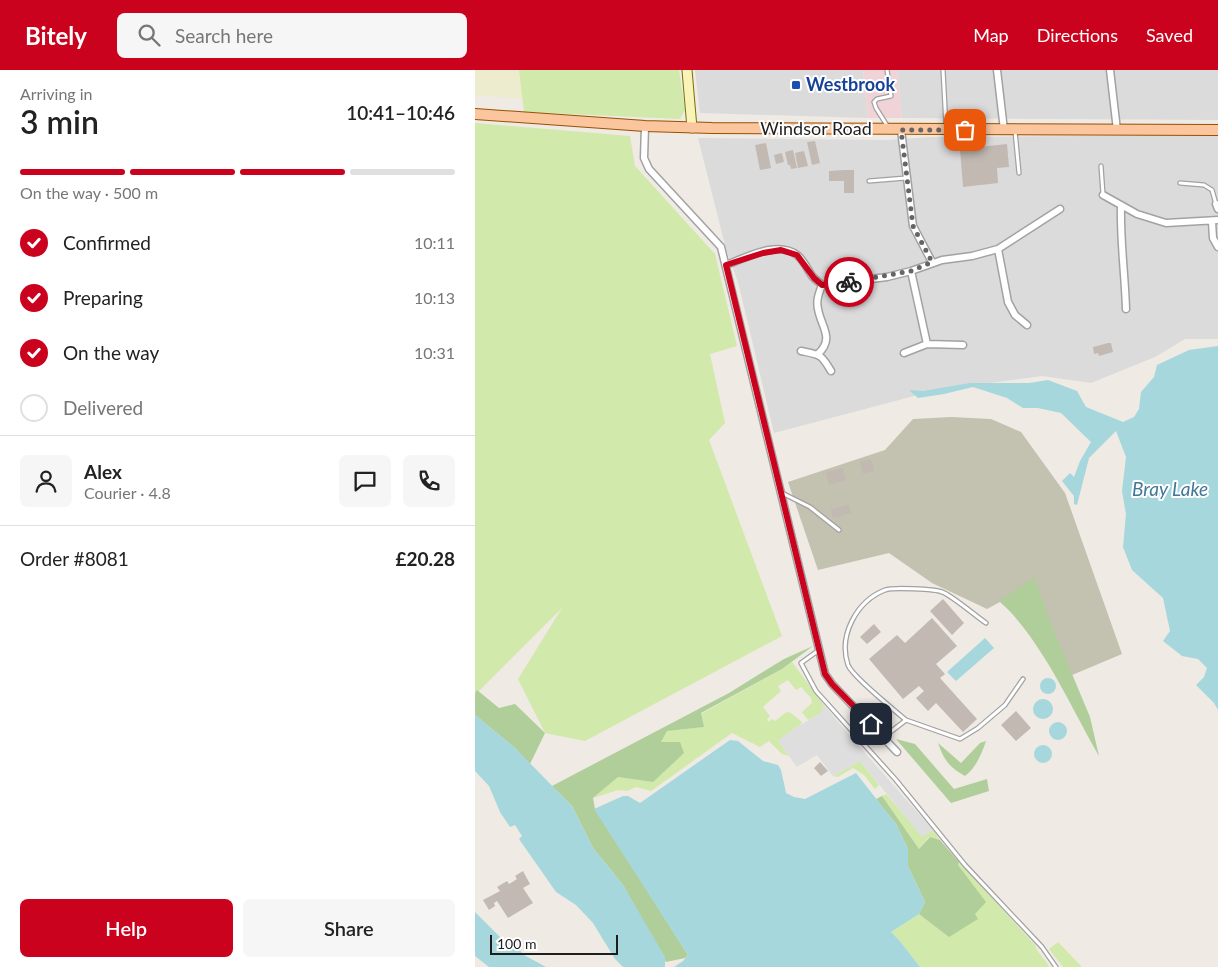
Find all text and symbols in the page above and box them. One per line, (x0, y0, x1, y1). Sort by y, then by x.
search box (117, 13, 467, 58)
text: Bitely (25, 21, 87, 50)
icon: search (135, 21, 163, 49)
text: Search here (175, 24, 273, 47)
text: Map (973, 24, 1009, 46)
text: Directions (1037, 24, 1118, 46)
text: Saved (1146, 24, 1193, 46)
place label: Westbrook (806, 73, 895, 95)
marker: Westbrook (790, 79, 802, 91)
text: Arriving in (20, 84, 93, 103)
text: 10:41–10:46 (346, 101, 455, 124)
text: 3 min (20, 102, 99, 141)
pin (944, 109, 986, 151)
icon: bag (951, 116, 979, 144)
street label: Windsor Road (760, 117, 872, 139)
text: On the way · 500 m (20, 183, 158, 202)
icon: check (20, 229, 48, 257)
text: Confirmed (63, 231, 151, 254)
text: 10:11 (414, 233, 455, 252)
courier (824, 257, 874, 307)
icon: bike (835, 268, 863, 296)
icon: check (20, 284, 48, 312)
text: Preparing (63, 286, 143, 309)
text: 10:13 (414, 288, 455, 307)
icon: check (20, 339, 48, 367)
text: On the way (63, 341, 159, 364)
text: 10:31 (414, 343, 455, 362)
text: Delivered (63, 396, 143, 419)
button: person (20, 455, 72, 507)
button: chat (339, 455, 391, 507)
button: phone (403, 455, 455, 507)
text: Alex (84, 460, 122, 483)
water label: Bray Lake (1132, 477, 1208, 500)
text: Courier · 4.8 (84, 483, 171, 502)
text: Order #8081 (20, 547, 129, 570)
text: £20.28 (395, 547, 455, 570)
pin (850, 703, 892, 745)
icon: home (857, 710, 885, 738)
button: Help (20, 899, 233, 957)
button: Share (243, 899, 455, 957)
scale bar (490, 932, 617, 955)
text: 100 m (497, 935, 536, 952)

